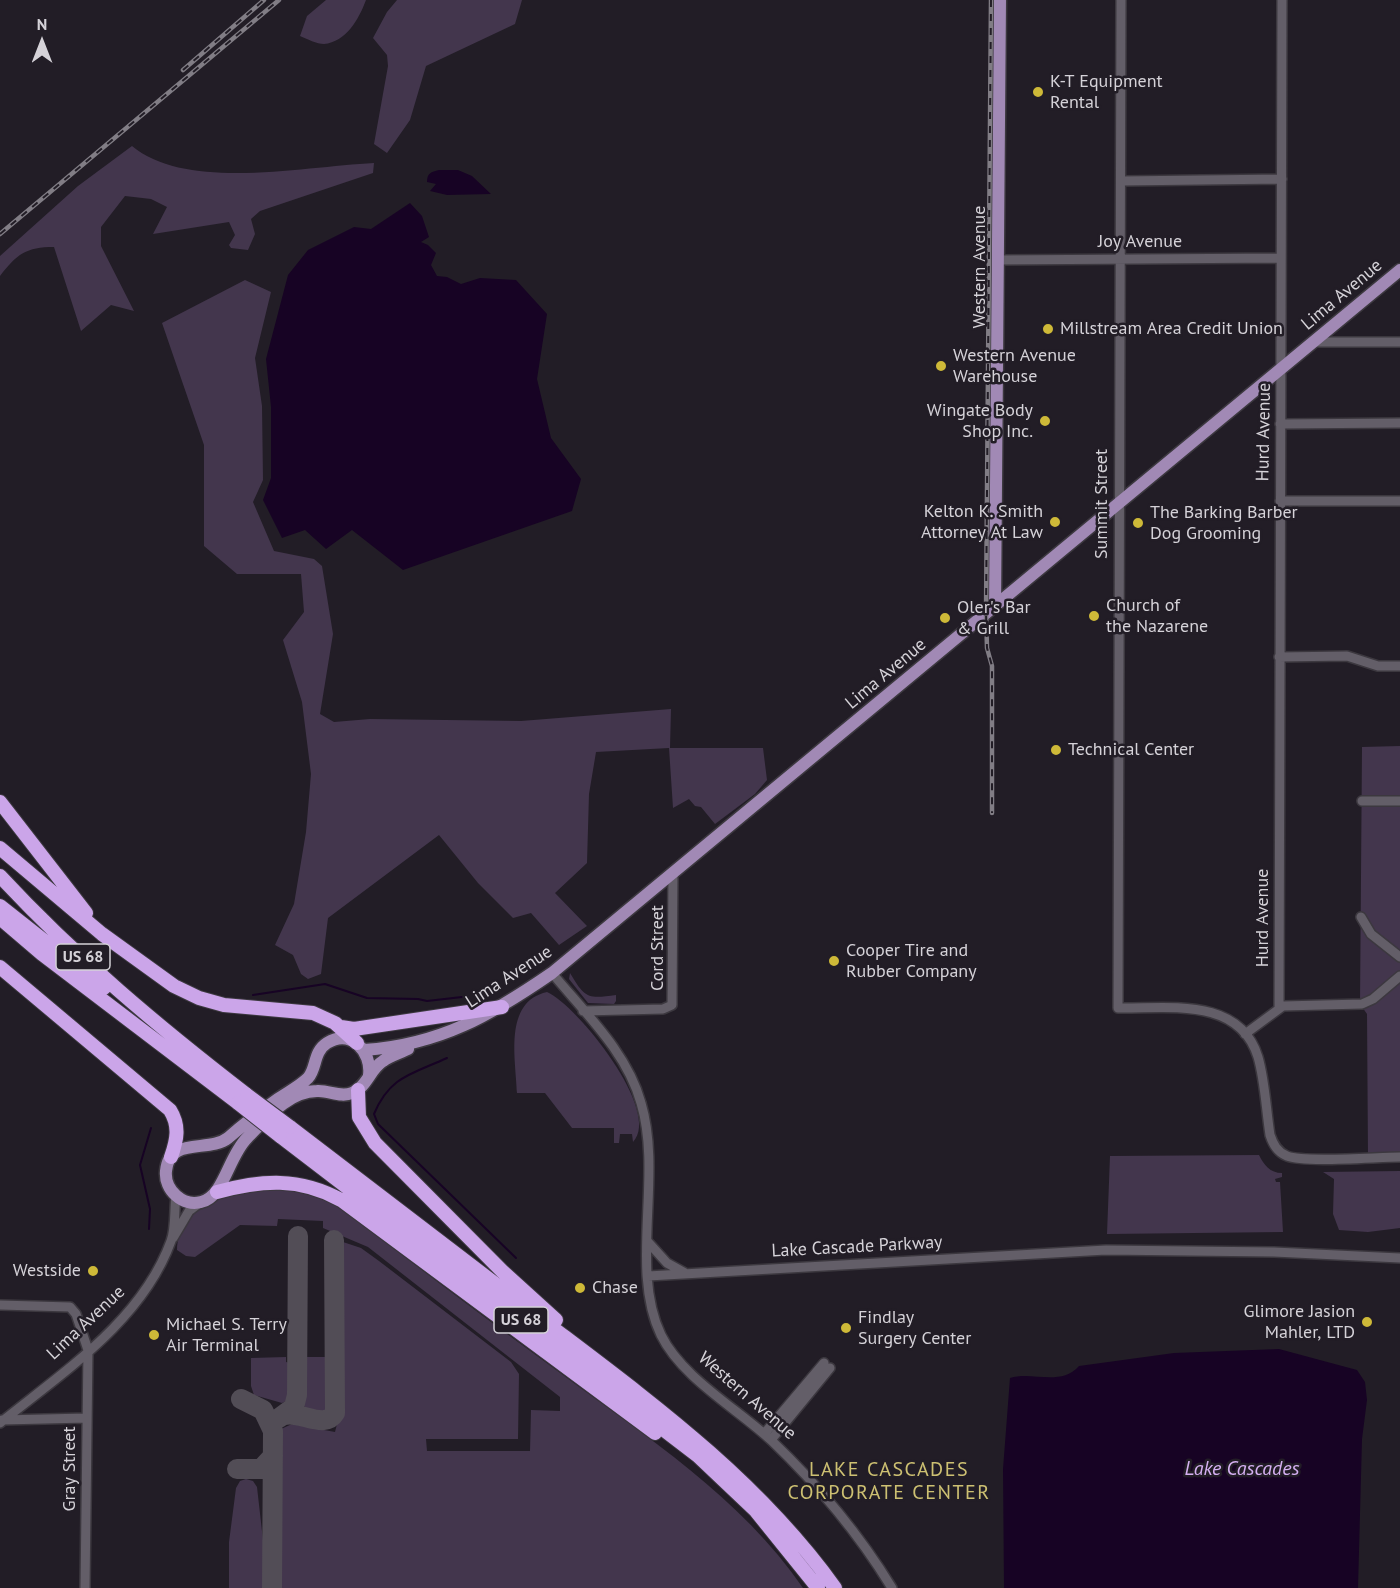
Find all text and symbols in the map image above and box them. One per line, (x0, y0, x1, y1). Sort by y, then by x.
north arrow (12, 12, 72, 72)
text: N (37, 14, 47, 34)
place label: K-T Equipment Rental (1050, 71, 1163, 113)
marker: K-T Equipment Rental (1031, 85, 1045, 99)
street label: Western Avenue (969, 206, 991, 328)
street label: Joy Avenue (1098, 231, 1182, 253)
street label: Lima Avenue (1297, 255, 1387, 335)
place label: Millstream Area Credit Union (1060, 318, 1283, 340)
marker: Millstream Area Credit Union (1041, 322, 1055, 336)
place label: Western Avenue Warehouse (953, 345, 1076, 388)
marker: Western Avenue Warehouse (934, 359, 948, 373)
street label: Hurd Avenue (1252, 383, 1276, 481)
place label: Wingate Body Shop Inc. (927, 400, 1033, 442)
marker: Wingate Body Shop Inc. (1038, 414, 1052, 428)
street label: Summit Street (1091, 449, 1113, 559)
place label: Kelton K. Smith Attorney At Law (921, 501, 1043, 544)
place label: The Barking Barber Dog Grooming (1150, 502, 1298, 544)
marker: Kelton K. Smith Attorney At Law (1048, 515, 1062, 529)
marker: The Barking Barber Dog Grooming (1131, 516, 1145, 530)
place label: Church of the Nazarene (1106, 595, 1208, 638)
place label: Oler's Bar & Grill (957, 597, 1031, 640)
marker: Church of the Nazarene (1087, 609, 1101, 623)
marker: Oler's Bar & Grill (938, 611, 952, 625)
street label: Lima Avenue (841, 634, 931, 714)
place label: Technical Center (1068, 739, 1194, 761)
marker: Technical Center (1049, 743, 1063, 757)
street label: Hurd Avenue (1252, 869, 1274, 967)
street label: Cord Street (647, 905, 669, 991)
place label: Cooper Tire and Rubber Company (846, 940, 977, 982)
street label: Lima Avenue (462, 941, 556, 1013)
road number: US 68 (56, 944, 110, 970)
marker: Cooper Tire and Rubber Company (827, 954, 841, 968)
street label: Lake Cascade Parkway (771, 1232, 943, 1262)
place label: Westside (13, 1260, 81, 1282)
marker: Westside (86, 1264, 100, 1278)
place label: Chase (592, 1277, 638, 1299)
street label: Lima Avenue (43, 1281, 129, 1365)
marker: Chase (573, 1281, 587, 1295)
place label: Glimore Jasion Mahler, LTD (1244, 1301, 1355, 1344)
road number: US 68 (494, 1307, 548, 1333)
place label: Findlay Surgery Center (858, 1307, 971, 1350)
place label: Michael S. Terry Air Terminal (166, 1314, 287, 1356)
marker: Glimore Jasion Mahler, LTD (1360, 1315, 1374, 1329)
marker: Findlay Surgery Center (839, 1321, 853, 1335)
marker: Michael S. Terry Air Terminal (147, 1328, 161, 1342)
street label: Western Avenue (694, 1348, 800, 1444)
street label: Gray Street (59, 1426, 81, 1512)
water label: Lake Cascades (1185, 1457, 1299, 1481)
district label: LAKE CASCADES CORPORATE CENTER (787, 1458, 991, 1505)

